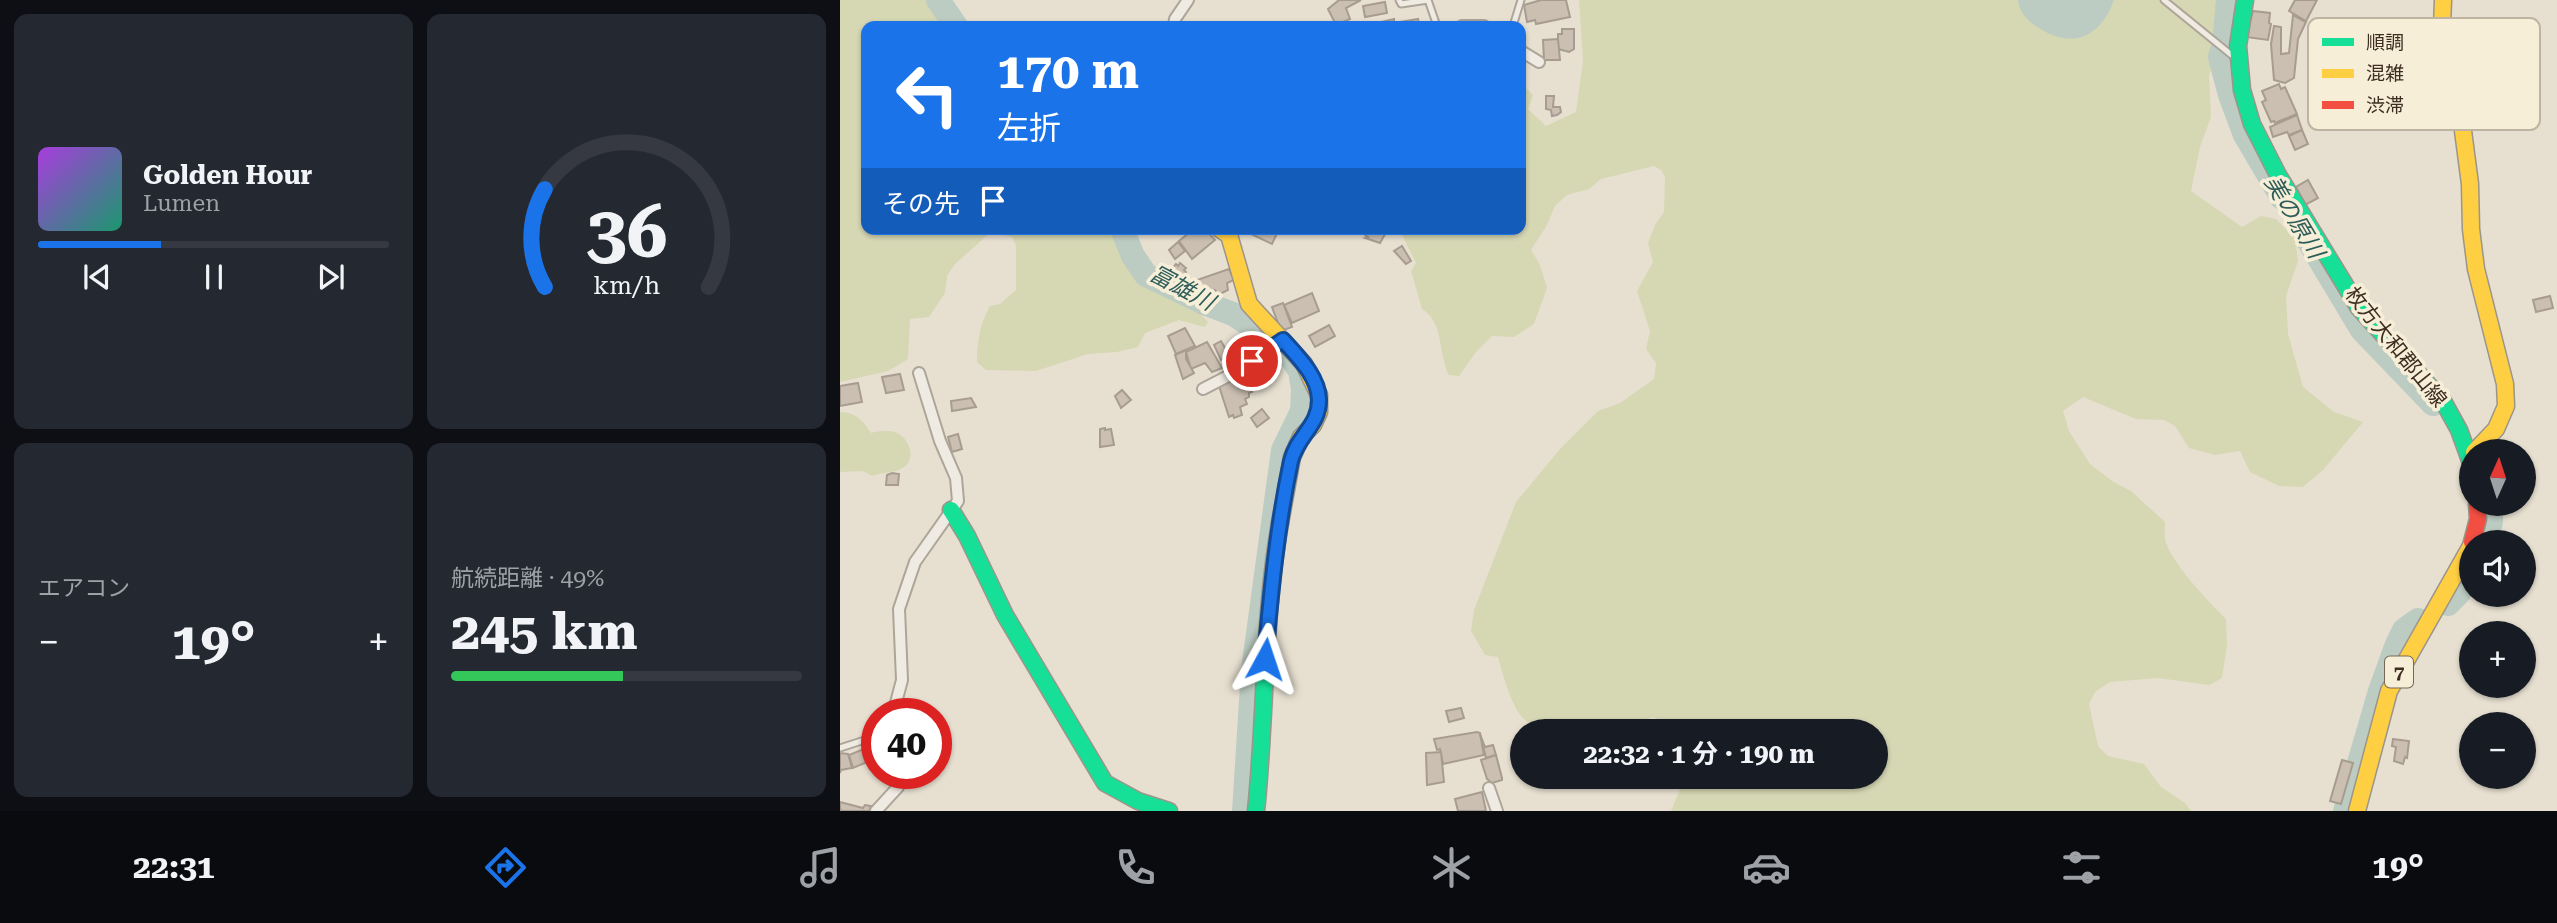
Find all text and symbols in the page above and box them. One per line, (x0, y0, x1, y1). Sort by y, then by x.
legend (2308, 18, 2540, 130)
text: 順調 (2366, 31, 2404, 54)
text: 170 m (997, 43, 1139, 100)
icon: left (882, 49, 973, 140)
text: 混雑 (2366, 62, 2404, 85)
text: 渋滞 (2366, 94, 2404, 117)
text: 左折 (997, 109, 1061, 147)
text: Golden Hour (143, 160, 312, 190)
water label: 美の原川 (2259, 171, 2331, 266)
icon: arrive (974, 182, 1012, 220)
text: その先 (882, 189, 960, 219)
text: Lumen (143, 190, 220, 217)
text: 36 (586, 191, 667, 276)
icon: previous (78, 258, 116, 296)
icon: pause (195, 258, 233, 296)
icon: next (312, 258, 350, 296)
water label: 富雄川 (1145, 260, 1221, 318)
text: km/h (593, 271, 660, 300)
street label: 枚方大和郡山線 (2340, 282, 2452, 412)
pin (1222, 331, 1282, 391)
icon: arrive (1233, 342, 1271, 380)
north arrow (2459, 439, 2536, 516)
map controls (2459, 439, 2536, 789)
button: sound (2459, 530, 2536, 607)
text: 航続距離 · 49% (451, 565, 604, 592)
text: エアコン (38, 575, 130, 602)
text: 245 km (451, 601, 638, 662)
text: 19° (171, 611, 256, 672)
text: − (38, 620, 59, 664)
text: + (368, 620, 389, 664)
button: + (2459, 621, 2536, 698)
position arrow (1228, 622, 1302, 696)
road number: 7 (2385, 656, 2413, 688)
speed limit sign: 40 (861, 698, 952, 789)
button: − (2459, 712, 2536, 789)
text: 22:32 · 1 分 · 190 m (1583, 739, 1815, 769)
icon: directions (481, 843, 530, 892)
icon: music (796, 843, 845, 892)
icon: phone (1111, 843, 1160, 892)
icon: climate (1427, 843, 1476, 892)
icon: car (1742, 843, 1791, 892)
icon: filters (2057, 843, 2106, 892)
text: 22:31 (133, 848, 215, 886)
text: 19° (2372, 848, 2424, 886)

